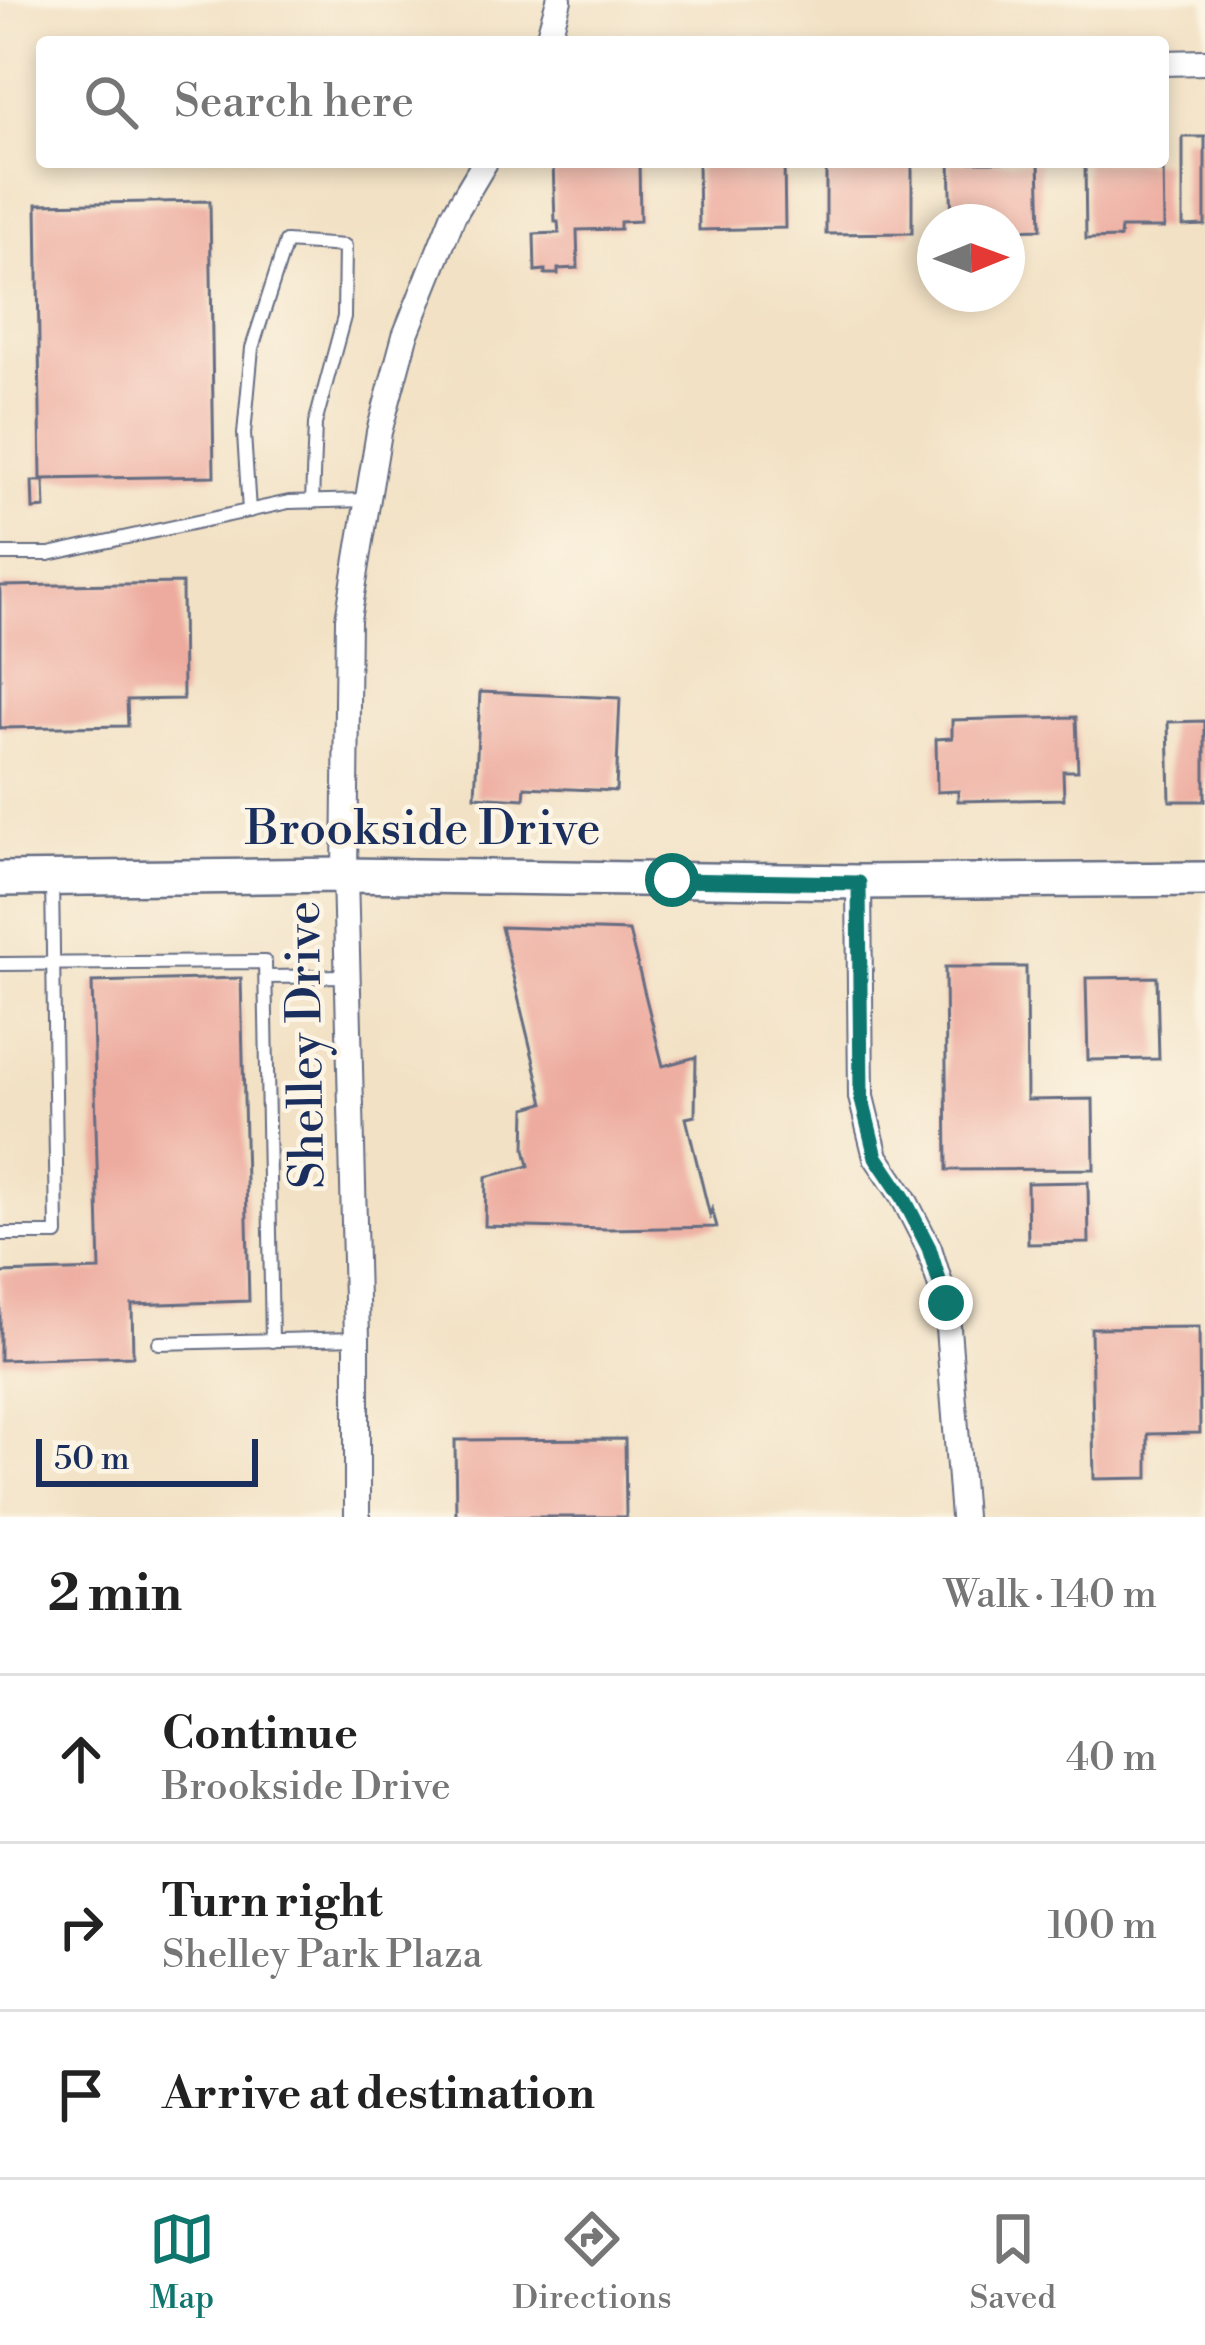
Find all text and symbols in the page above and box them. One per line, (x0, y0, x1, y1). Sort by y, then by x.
search box (36, 36, 1169, 168)
icon: search (78, 69, 144, 135)
text: Search here (174, 74, 414, 131)
north arrow (917, 204, 1025, 312)
street label: Brookside Drive (244, 800, 601, 860)
route start (645, 853, 699, 907)
street label: Shelley Drive (274, 900, 340, 1190)
route end (919, 1276, 973, 1330)
scale bar (36, 1433, 258, 1486)
text: 50 m (54, 1439, 130, 1480)
text: 2 min (48, 1563, 182, 1627)
text: Walk · 140 m (943, 1571, 1157, 1620)
text: Continue (162, 1706, 358, 1763)
icon: ahead (48, 1726, 114, 1792)
text: 40 m (1066, 1734, 1157, 1783)
text: Brookside Drive (162, 1763, 451, 1812)
text: Turn right (162, 1874, 383, 1931)
icon: right (48, 1894, 114, 1960)
text: 100 m (1048, 1902, 1157, 1951)
text: Shelley Park Plaza (162, 1931, 483, 1980)
icon: arrive (48, 2062, 114, 2128)
text: Arrive at destination (162, 2066, 595, 2123)
tab: Map (149, 2206, 215, 2319)
tab: Directions (513, 2206, 672, 2319)
tab: Saved (969, 2206, 1056, 2319)

